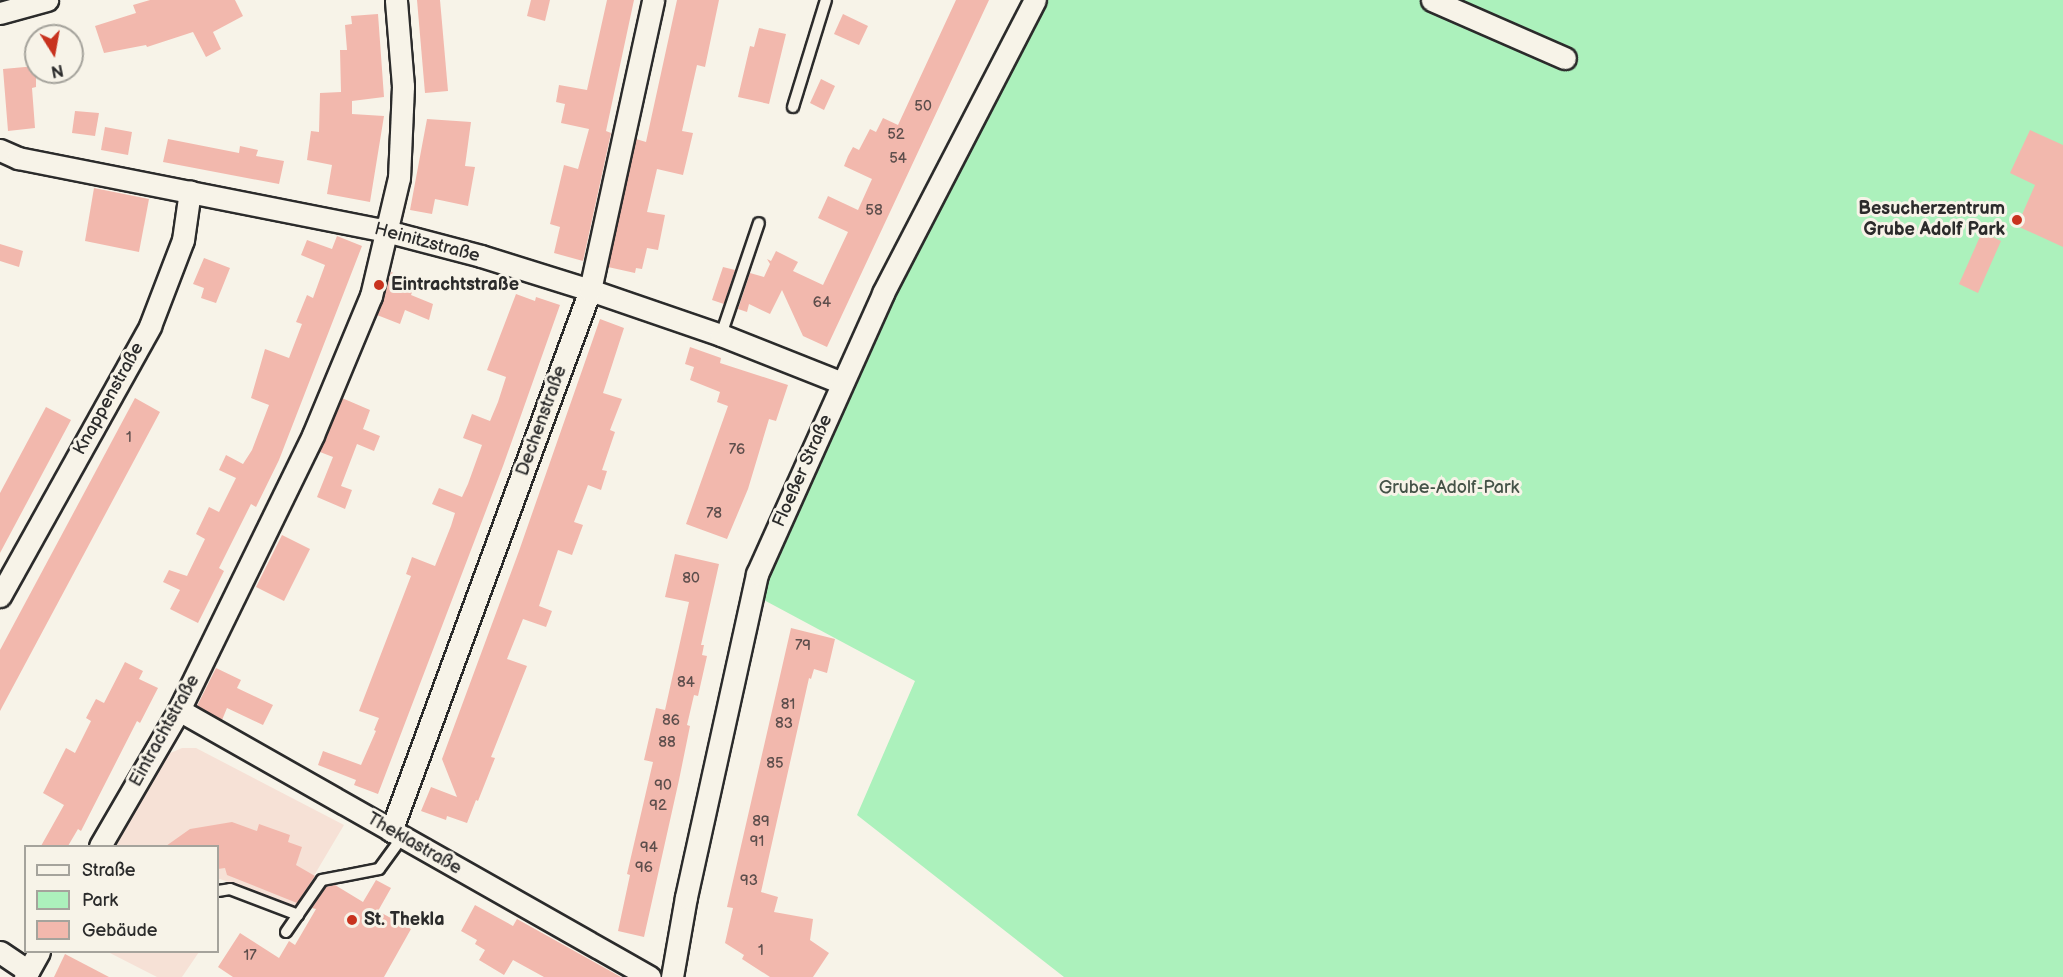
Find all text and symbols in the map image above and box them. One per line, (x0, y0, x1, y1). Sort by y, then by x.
north arrow (24, 24, 84, 84)
text: N (49, 60, 65, 81)
house number: 50 (914, 98, 932, 116)
house number: 52 (887, 126, 905, 144)
house number: 54 (889, 150, 907, 168)
place label: Besucherzentrum Grube Adolf Park (1858, 199, 2005, 242)
house number: 58 (865, 202, 883, 220)
marker: Besucherzentrum Grube Adolf Park (2010, 213, 2024, 227)
street label: Heinitzstraße (372, 219, 482, 267)
place label: Eintrachtstraße (391, 274, 519, 296)
marker: Eintrachtstraße (372, 278, 386, 292)
house number: 64 (813, 294, 831, 312)
street label: Knappenstraße (69, 339, 149, 459)
street label: Dechenstraße (512, 363, 572, 479)
street label: Floeßer Straße (769, 411, 837, 531)
house number: 1 (126, 429, 132, 447)
house number: 76 (729, 441, 745, 459)
park label: Grube-Adolf-Park (1379, 477, 1519, 499)
house number: 78 (706, 505, 722, 523)
house number: 80 (682, 570, 700, 588)
house number: 79 (795, 637, 811, 655)
street label: Eintrachtstraße (125, 671, 205, 791)
house number: 84 (677, 674, 695, 692)
house number: 81 (781, 696, 795, 714)
house number: 86 (662, 712, 680, 730)
house number: 83 (775, 715, 793, 733)
house number: 88 (658, 734, 676, 752)
house number: 85 (766, 755, 784, 773)
house number: 90 (654, 777, 672, 795)
house number: 92 (649, 797, 667, 815)
street label: Theklastraße (363, 808, 465, 880)
house number: 89 (752, 813, 770, 831)
house number: 91 (750, 833, 764, 851)
house number: 94 (640, 839, 658, 857)
legend (24, 845, 219, 953)
house number: 96 (635, 859, 653, 877)
text: Straße (82, 860, 135, 881)
house number: 93 (740, 872, 758, 890)
text: Park (82, 890, 118, 911)
place label: St. Thekla (364, 909, 444, 931)
marker: St. Thekla (345, 913, 359, 927)
text: Gebäude (82, 920, 158, 941)
house number: 1 (758, 942, 764, 960)
house number: 17 (243, 947, 257, 965)

